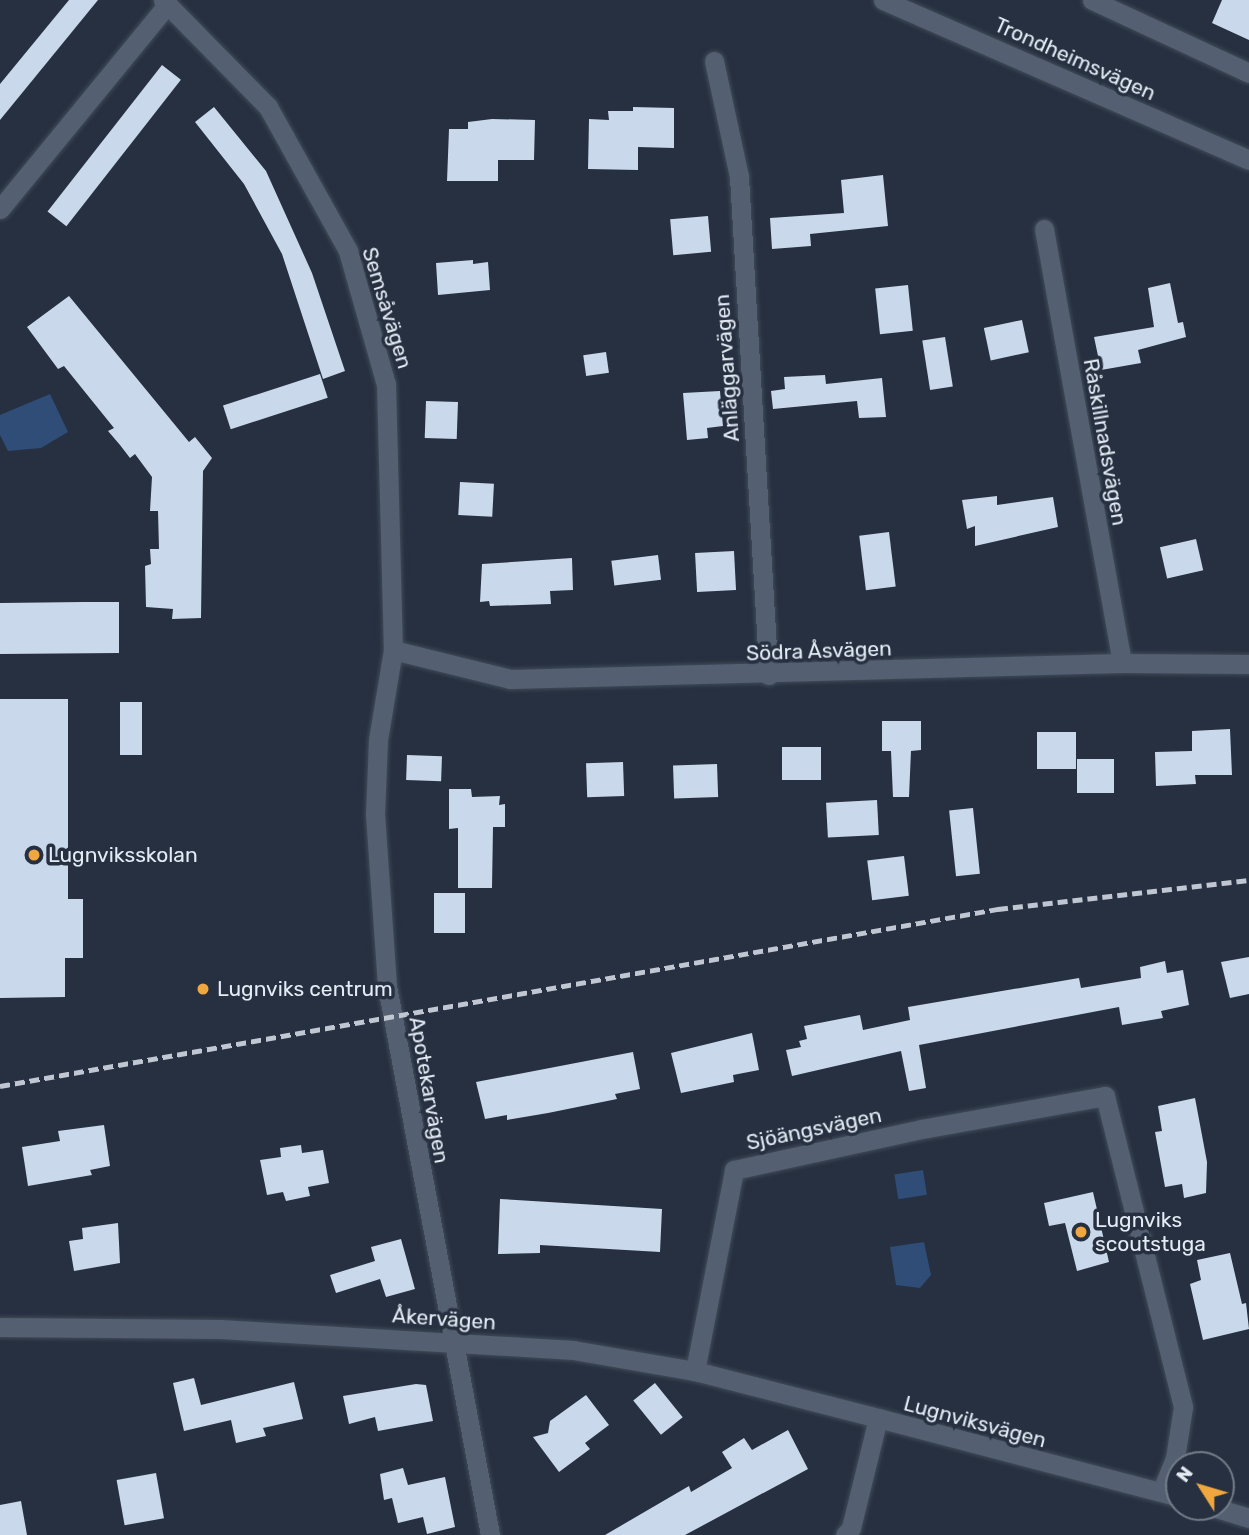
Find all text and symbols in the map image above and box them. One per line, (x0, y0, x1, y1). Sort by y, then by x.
street label: Trondheimsvägen (990, 12, 1160, 106)
street label: Semsåvägen (357, 244, 417, 372)
street label: Anläggarvägen (709, 293, 745, 443)
street label: Råskillnadsvägen (1078, 357, 1132, 527)
street label: Södra Åsvägen (745, 636, 893, 666)
place label: Lugnviksskolan (48, 842, 198, 868)
marker: Lugnviksskolan (26, 847, 42, 863)
place label: Lugnviks centrum (217, 976, 393, 1002)
marker: Lugnviks centrum (195, 981, 211, 997)
street label: Apotekarvägen (404, 1015, 454, 1165)
street label: Sjöängsvägen (744, 1102, 884, 1156)
place label: Lugnviks scoutstuga (1095, 1207, 1206, 1257)
marker: Lugnviks scoutstuga (1073, 1224, 1089, 1240)
street label: Åkervägen (391, 1303, 497, 1335)
street label: Lugnviksvägen (901, 1391, 1049, 1453)
north arrow (1165, 1451, 1235, 1521)
text: N (1171, 1462, 1198, 1487)

